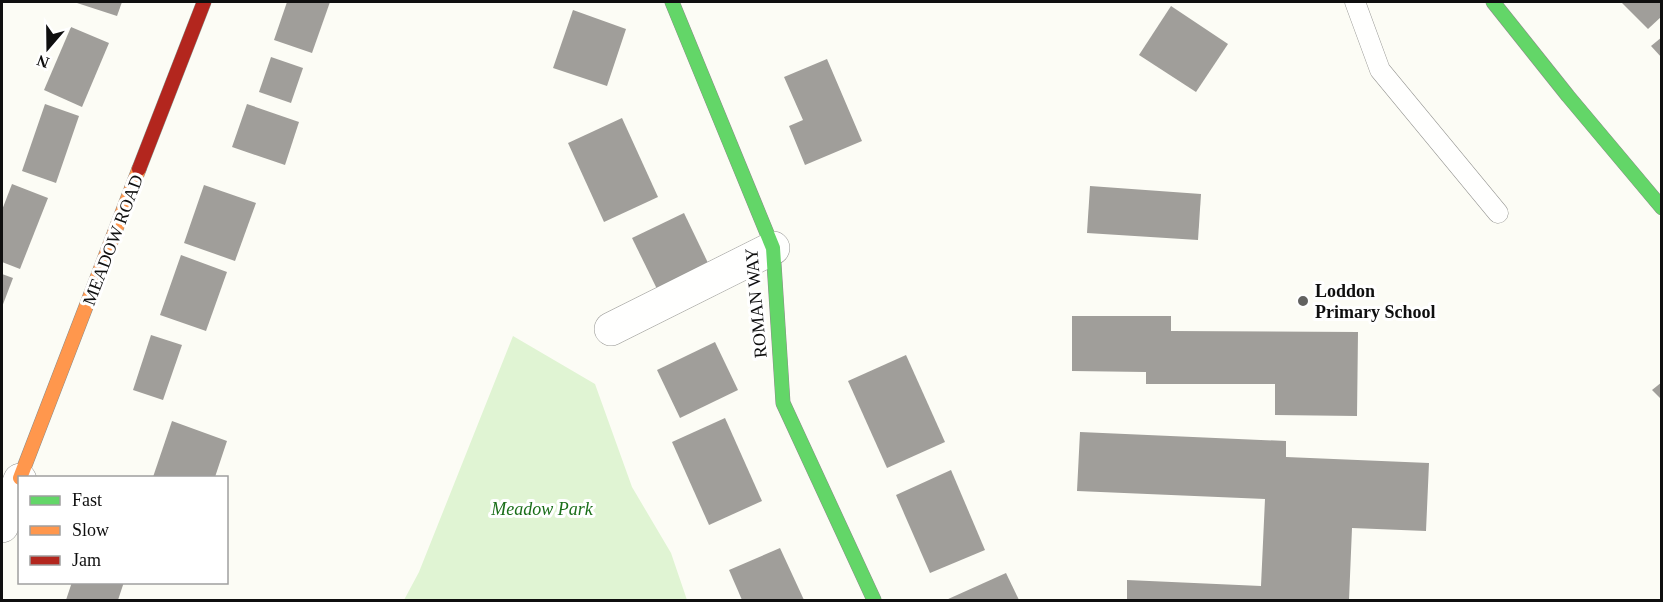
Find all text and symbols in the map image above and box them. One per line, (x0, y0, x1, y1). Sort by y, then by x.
north arrow (18, 18, 78, 78)
text: N (34, 52, 51, 72)
street label: MEADOW ROAD (79, 172, 147, 308)
street label: ROMAN WAY (741, 247, 771, 359)
place label: Loddon Primary School (1315, 281, 1435, 322)
marker: Loddon Primary School (1296, 294, 1310, 308)
legend (18, 476, 228, 584)
text: Fast (72, 490, 102, 510)
park label: Meadow Park (490, 499, 594, 519)
text: Slow (72, 520, 109, 540)
text: Jam (72, 550, 101, 570)

